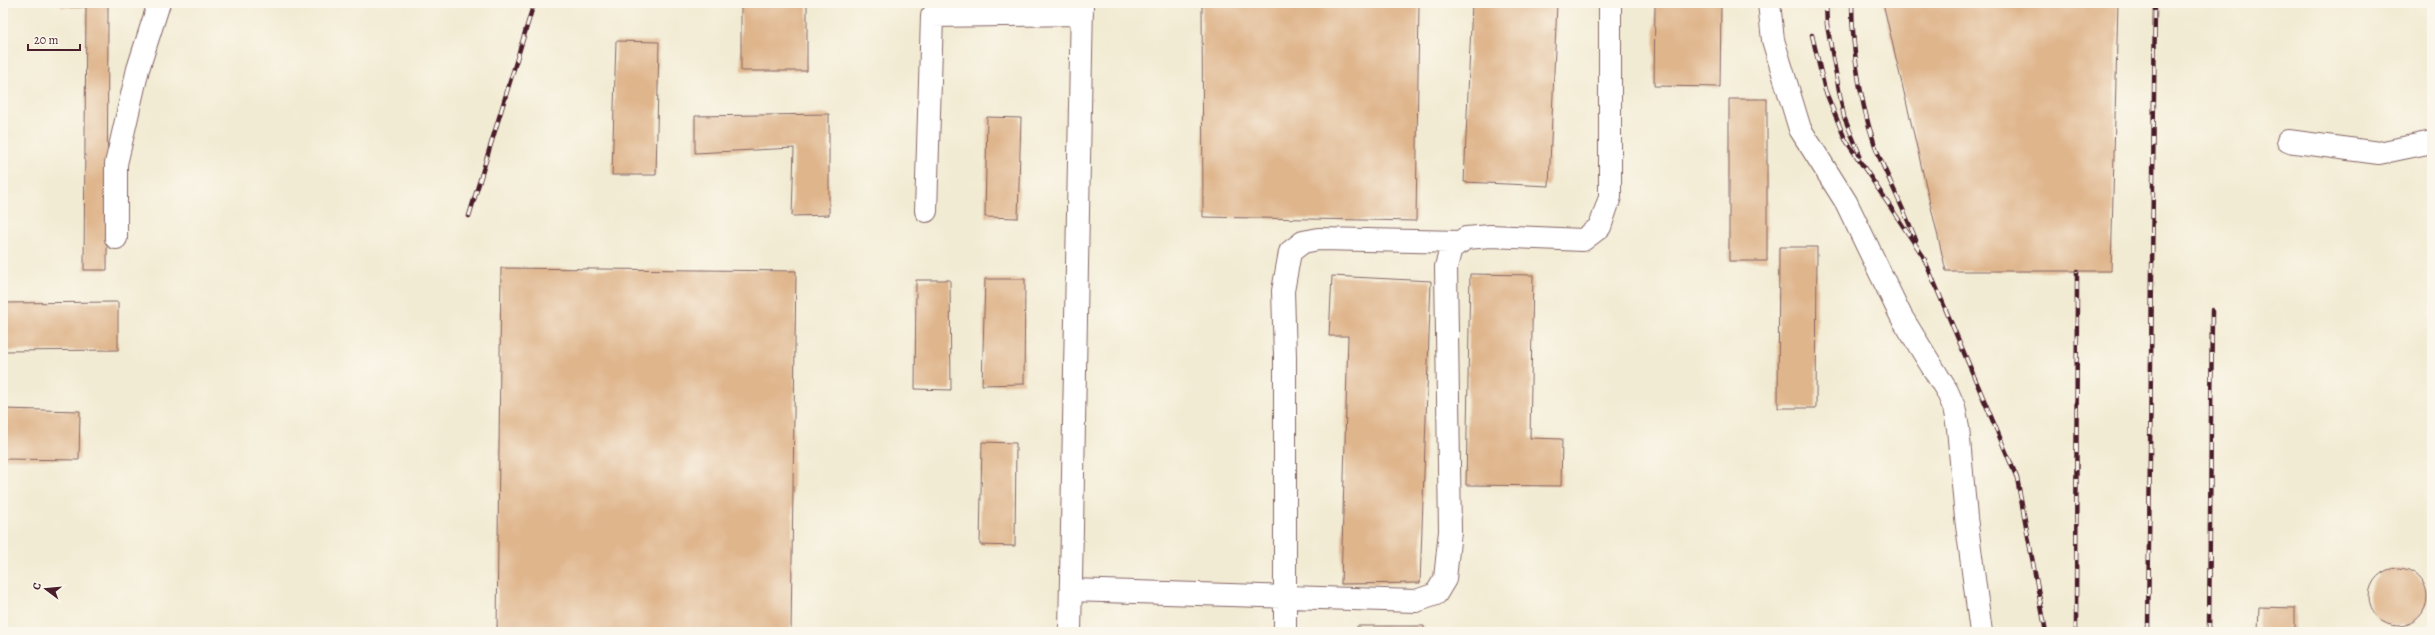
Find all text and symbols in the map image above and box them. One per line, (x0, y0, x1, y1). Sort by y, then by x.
scale bar (28, 26, 80, 52)
text: 20 m (34, 32, 58, 48)
north arrow (26, 569, 66, 609)
text: С (29, 581, 45, 592)

